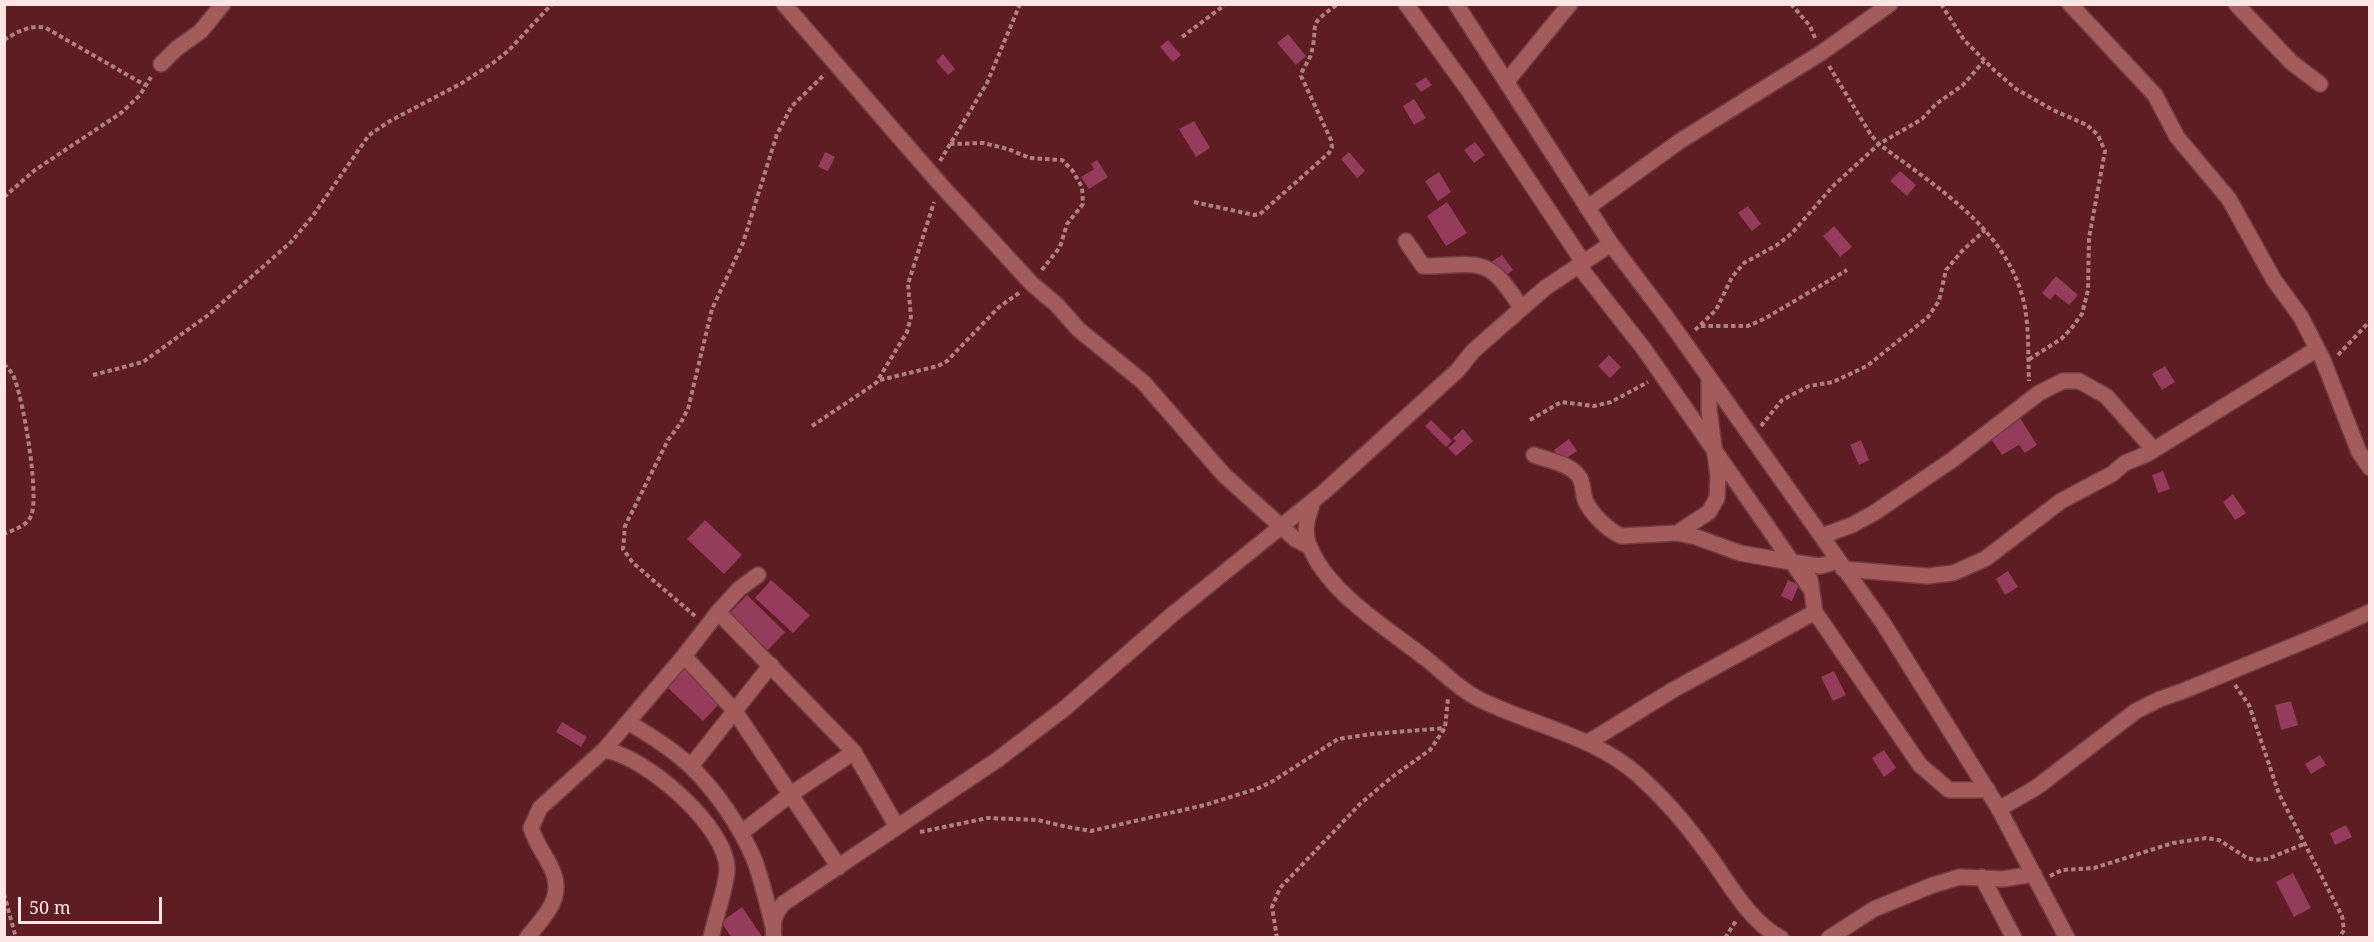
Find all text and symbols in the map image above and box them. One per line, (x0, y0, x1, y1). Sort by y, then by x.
scale bar (21, 885, 165, 923)
text: 50 m (29, 895, 71, 919)

